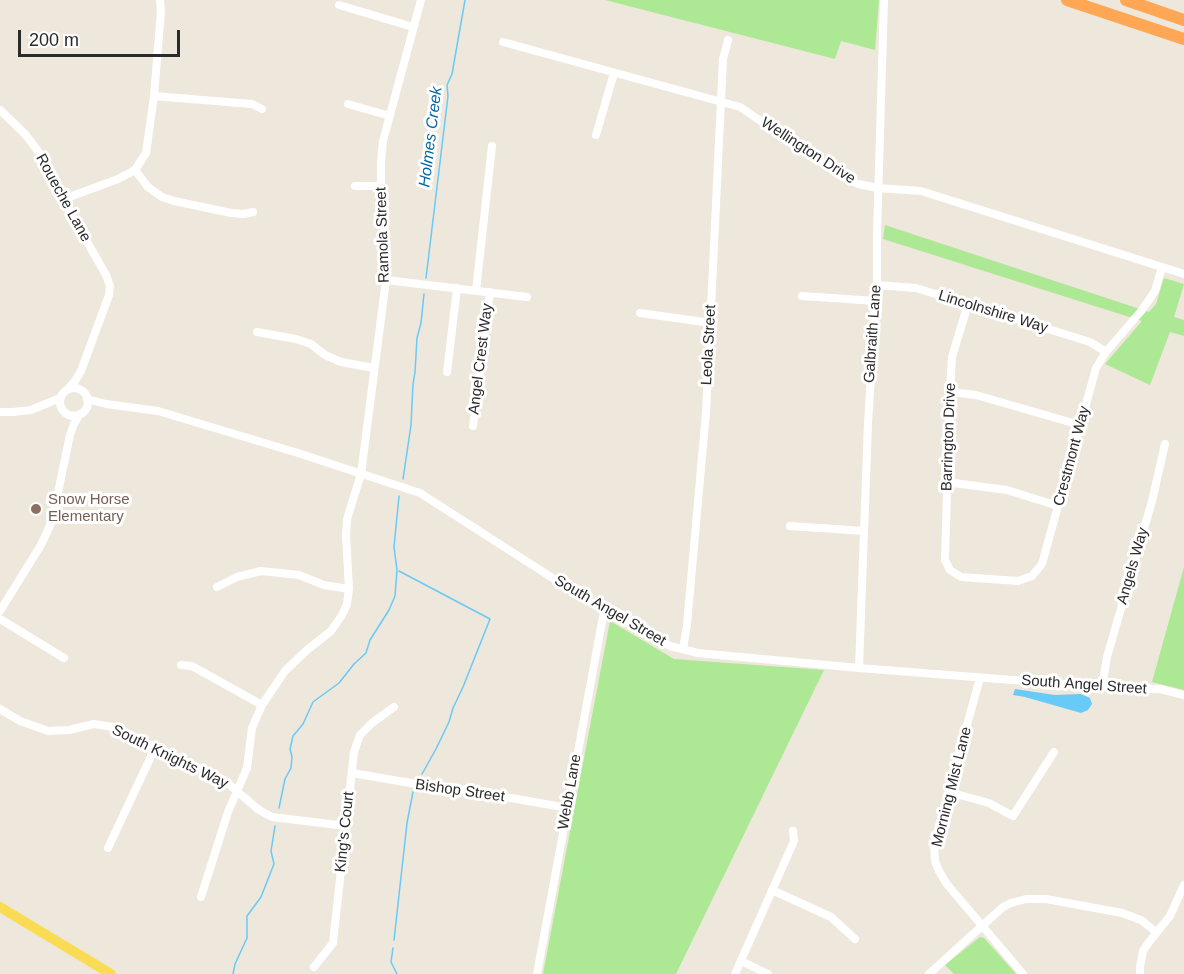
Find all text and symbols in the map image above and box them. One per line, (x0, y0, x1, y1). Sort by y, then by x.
scale bar (21, 18, 183, 56)
text: 200 m (29, 30, 79, 50)
water label: Holmes Creek (415, 86, 447, 188)
street label: Wellington Drive (757, 114, 859, 188)
street label: Roueche Lane (31, 151, 95, 245)
street label: Ramola Street (372, 187, 394, 283)
street label: Galbraith Lane (861, 284, 885, 384)
street label: Lincolnshire Way (936, 287, 1050, 337)
street label: Angel Crest Way (465, 302, 497, 416)
street label: Leola Street (698, 304, 720, 386)
street label: Barrington Drive (938, 383, 960, 491)
street label: Crestmont Way (1050, 404, 1094, 508)
place label: Snow Horse Elementary (48, 491, 130, 526)
marker: Snow Horse Elementary (29, 502, 43, 516)
street label: Angels Way (1113, 525, 1153, 607)
street label: South Angel Street (551, 572, 669, 650)
street label: South Angel Street (1021, 672, 1147, 698)
street label: South Knights Way (109, 721, 231, 793)
street label: Morning Mist Lane (928, 725, 976, 849)
street label: Webb Lane (554, 753, 586, 831)
street label: Bishop Street (414, 776, 506, 806)
street label: King's Court (332, 791, 358, 873)

